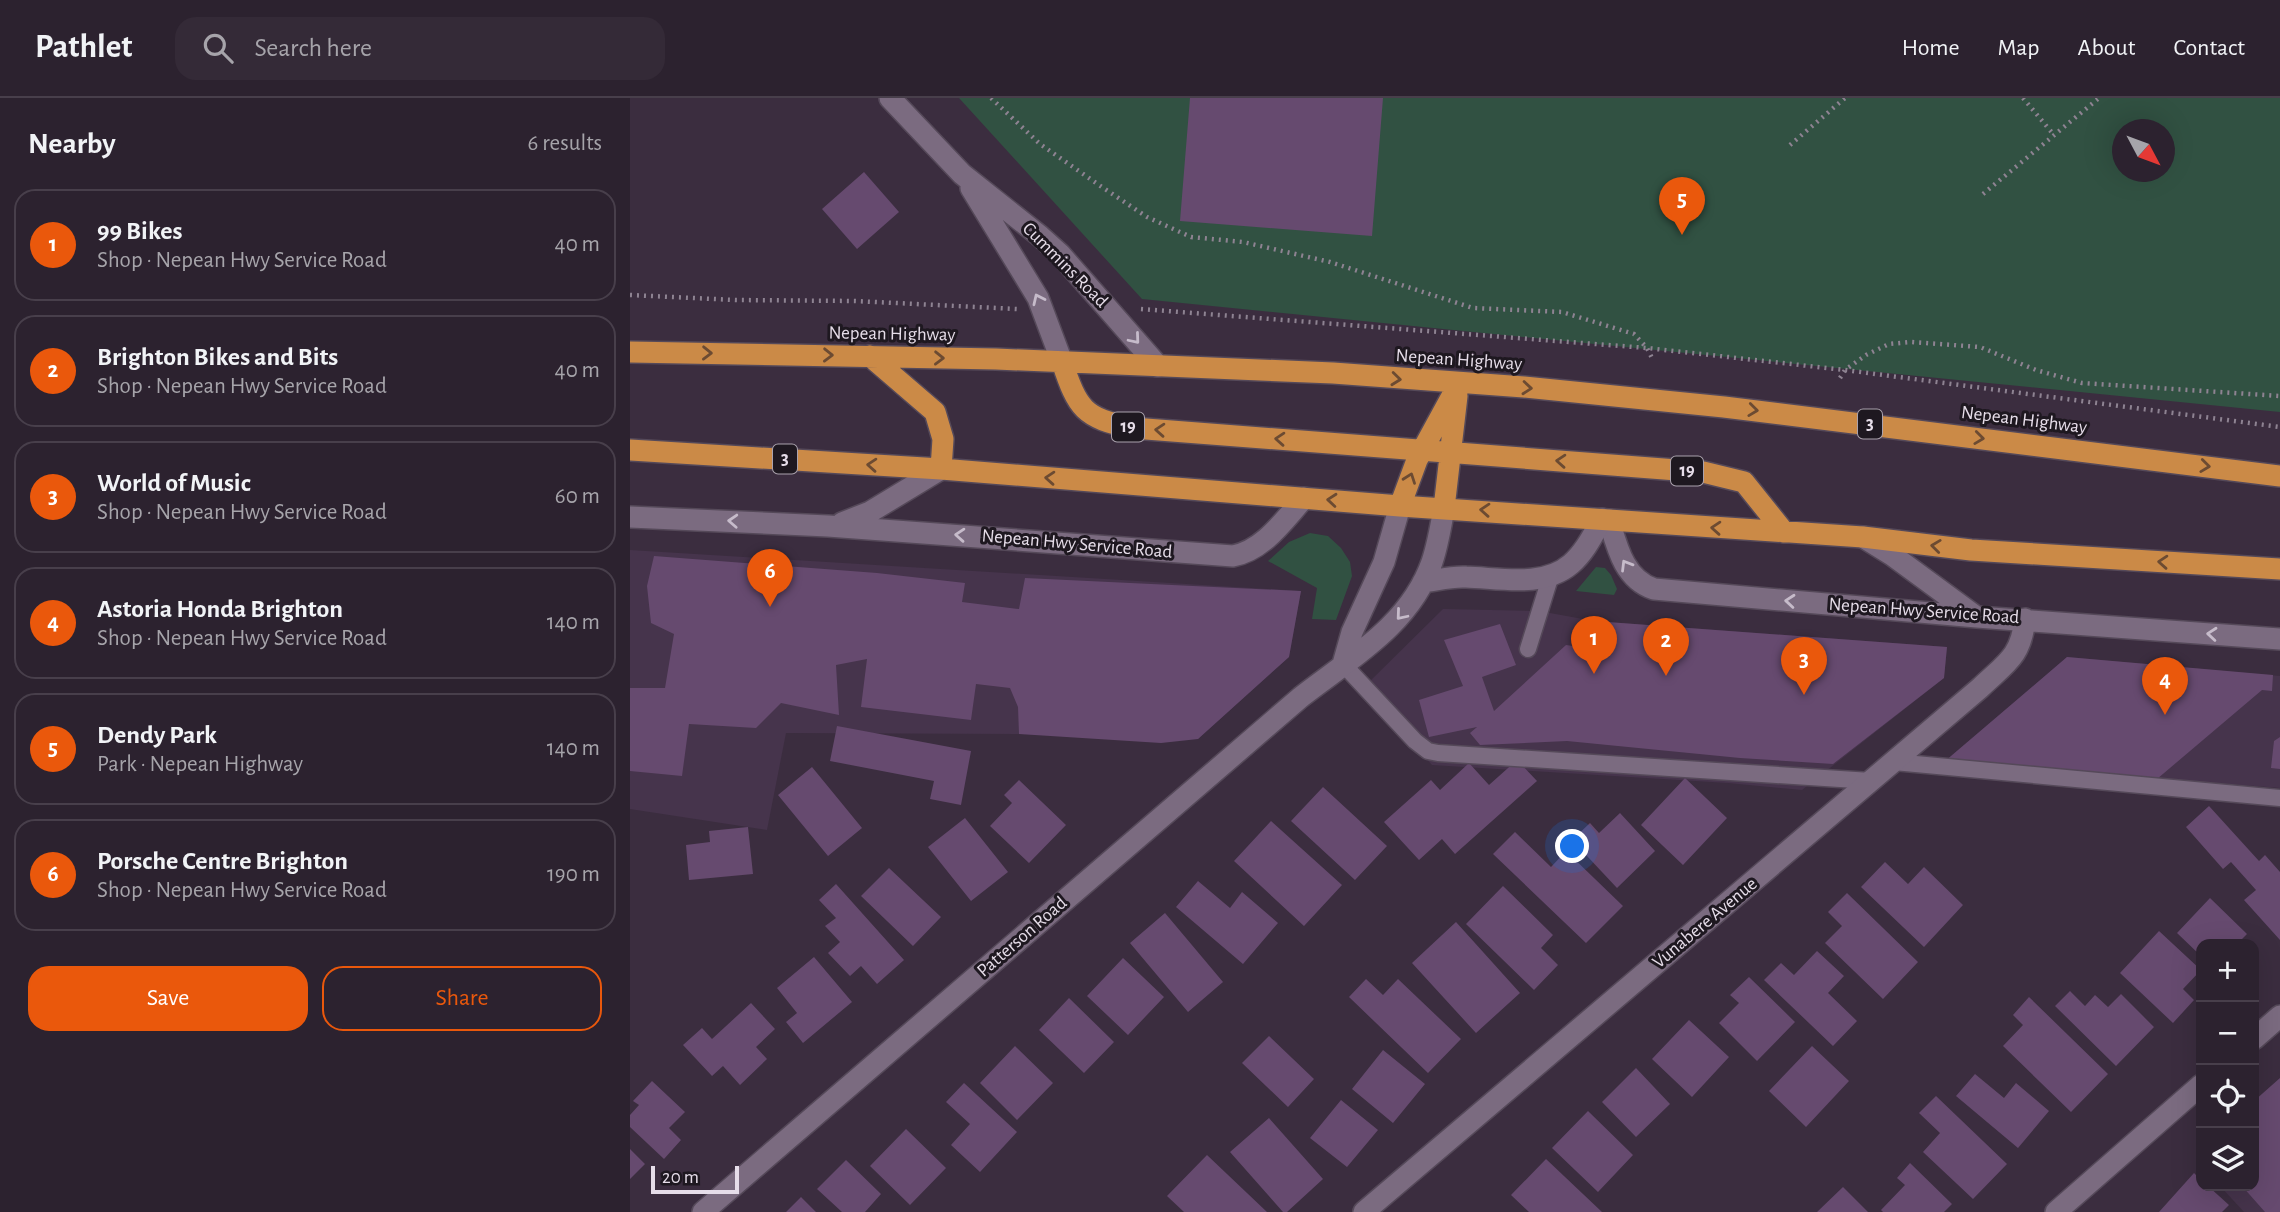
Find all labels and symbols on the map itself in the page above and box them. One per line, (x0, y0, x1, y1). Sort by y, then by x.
north arrow (2112, 119, 2175, 182)
pin: 5 (1659, 177, 1705, 235)
street label: Cummins Road (1019, 219, 1111, 311)
one-way arrow (1032, 294, 1046, 306)
street label: Nepean Highway (828, 323, 956, 345)
one-way arrow (1127, 331, 1139, 344)
one-way arrow (702, 345, 713, 361)
street label: Nepean Highway (1395, 346, 1523, 374)
one-way arrow (823, 348, 834, 363)
one-way arrow (934, 350, 944, 366)
one-way arrow (1391, 371, 1402, 386)
one-way arrow (1521, 380, 1532, 395)
one-way arrow (1747, 403, 1759, 418)
street label: Nepean Highway (1960, 403, 2088, 437)
road number: 3 (1858, 410, 1882, 438)
road number: 19 (1112, 412, 1144, 442)
one-way arrow (1154, 423, 1165, 438)
one-way arrow (1973, 430, 1985, 445)
one-way arrow (1274, 432, 1285, 447)
road number: 3 (773, 444, 797, 474)
one-way arrow (1555, 453, 1566, 468)
road number: 19 (1671, 456, 1703, 486)
one-way arrow (867, 457, 878, 472)
one-way arrow (2199, 459, 2210, 474)
one-way arrow (1044, 471, 1055, 486)
one-way arrow (1402, 472, 1416, 484)
one-way arrow (1326, 493, 1337, 508)
one-way arrow (1479, 503, 1490, 518)
one-way arrow (727, 514, 738, 529)
one-way arrow (1710, 520, 1721, 535)
street label: Nepean Hwy Service Road (981, 526, 1173, 562)
one-way arrow (954, 528, 965, 543)
one-way arrow (1930, 538, 1942, 553)
pin: 6 (747, 549, 793, 607)
one-way arrow (2157, 555, 2168, 570)
one-way arrow (1621, 559, 1634, 572)
one-way arrow (1784, 594, 1795, 609)
street label: Nepean Hwy Service Road (1828, 595, 2020, 627)
one-way arrow (1397, 607, 1409, 620)
pin: 1 (1571, 616, 1617, 674)
pin: 2 (1643, 618, 1689, 676)
one-way arrow (2206, 627, 2217, 642)
pin: 3 (1781, 637, 1827, 695)
pin: 4 (2142, 657, 2188, 715)
your location (1555, 829, 1589, 863)
street label: Vunabere Avenue (1649, 874, 1761, 972)
street label: Patterson Road (974, 893, 1071, 981)
scale bar (651, 1163, 738, 1195)

